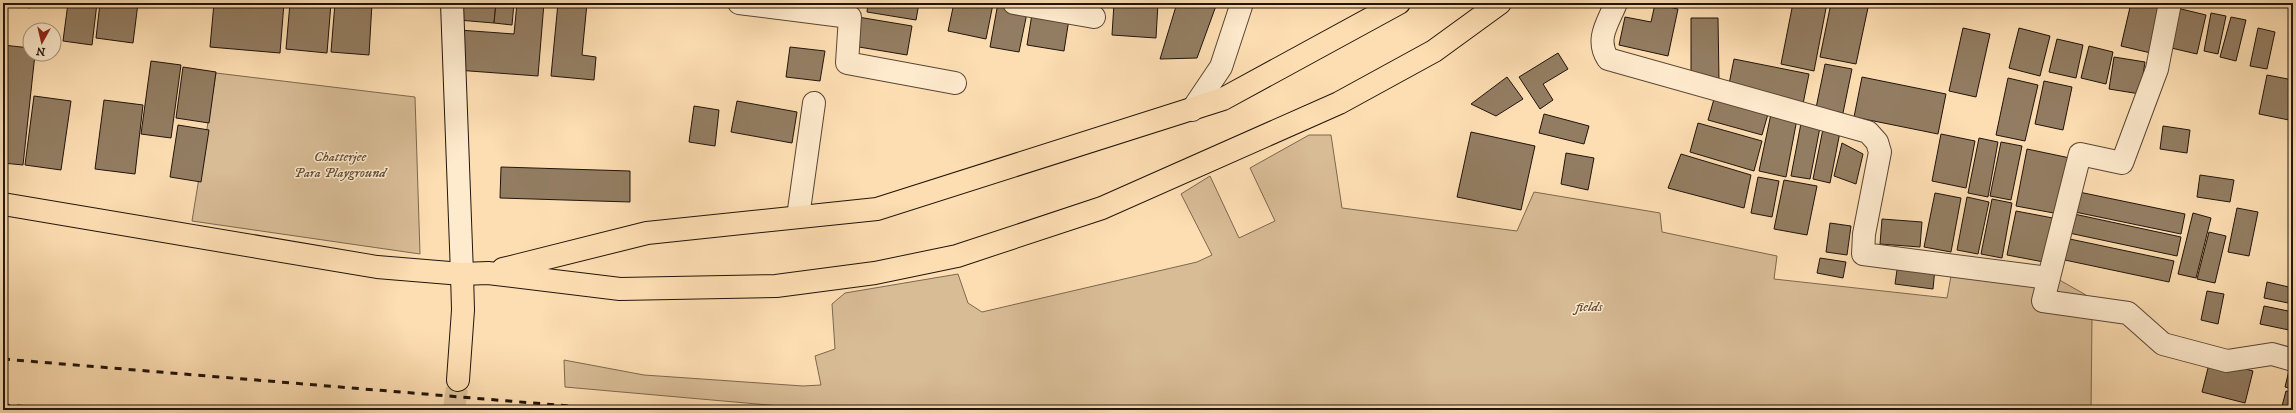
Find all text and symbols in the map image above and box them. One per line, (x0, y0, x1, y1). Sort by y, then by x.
north arrow (22, 22, 62, 62)
text: N (35, 43, 46, 58)
park label: Chatterjee Para Playground (294, 148, 388, 182)
park label: fields (1571, 298, 1603, 316)

